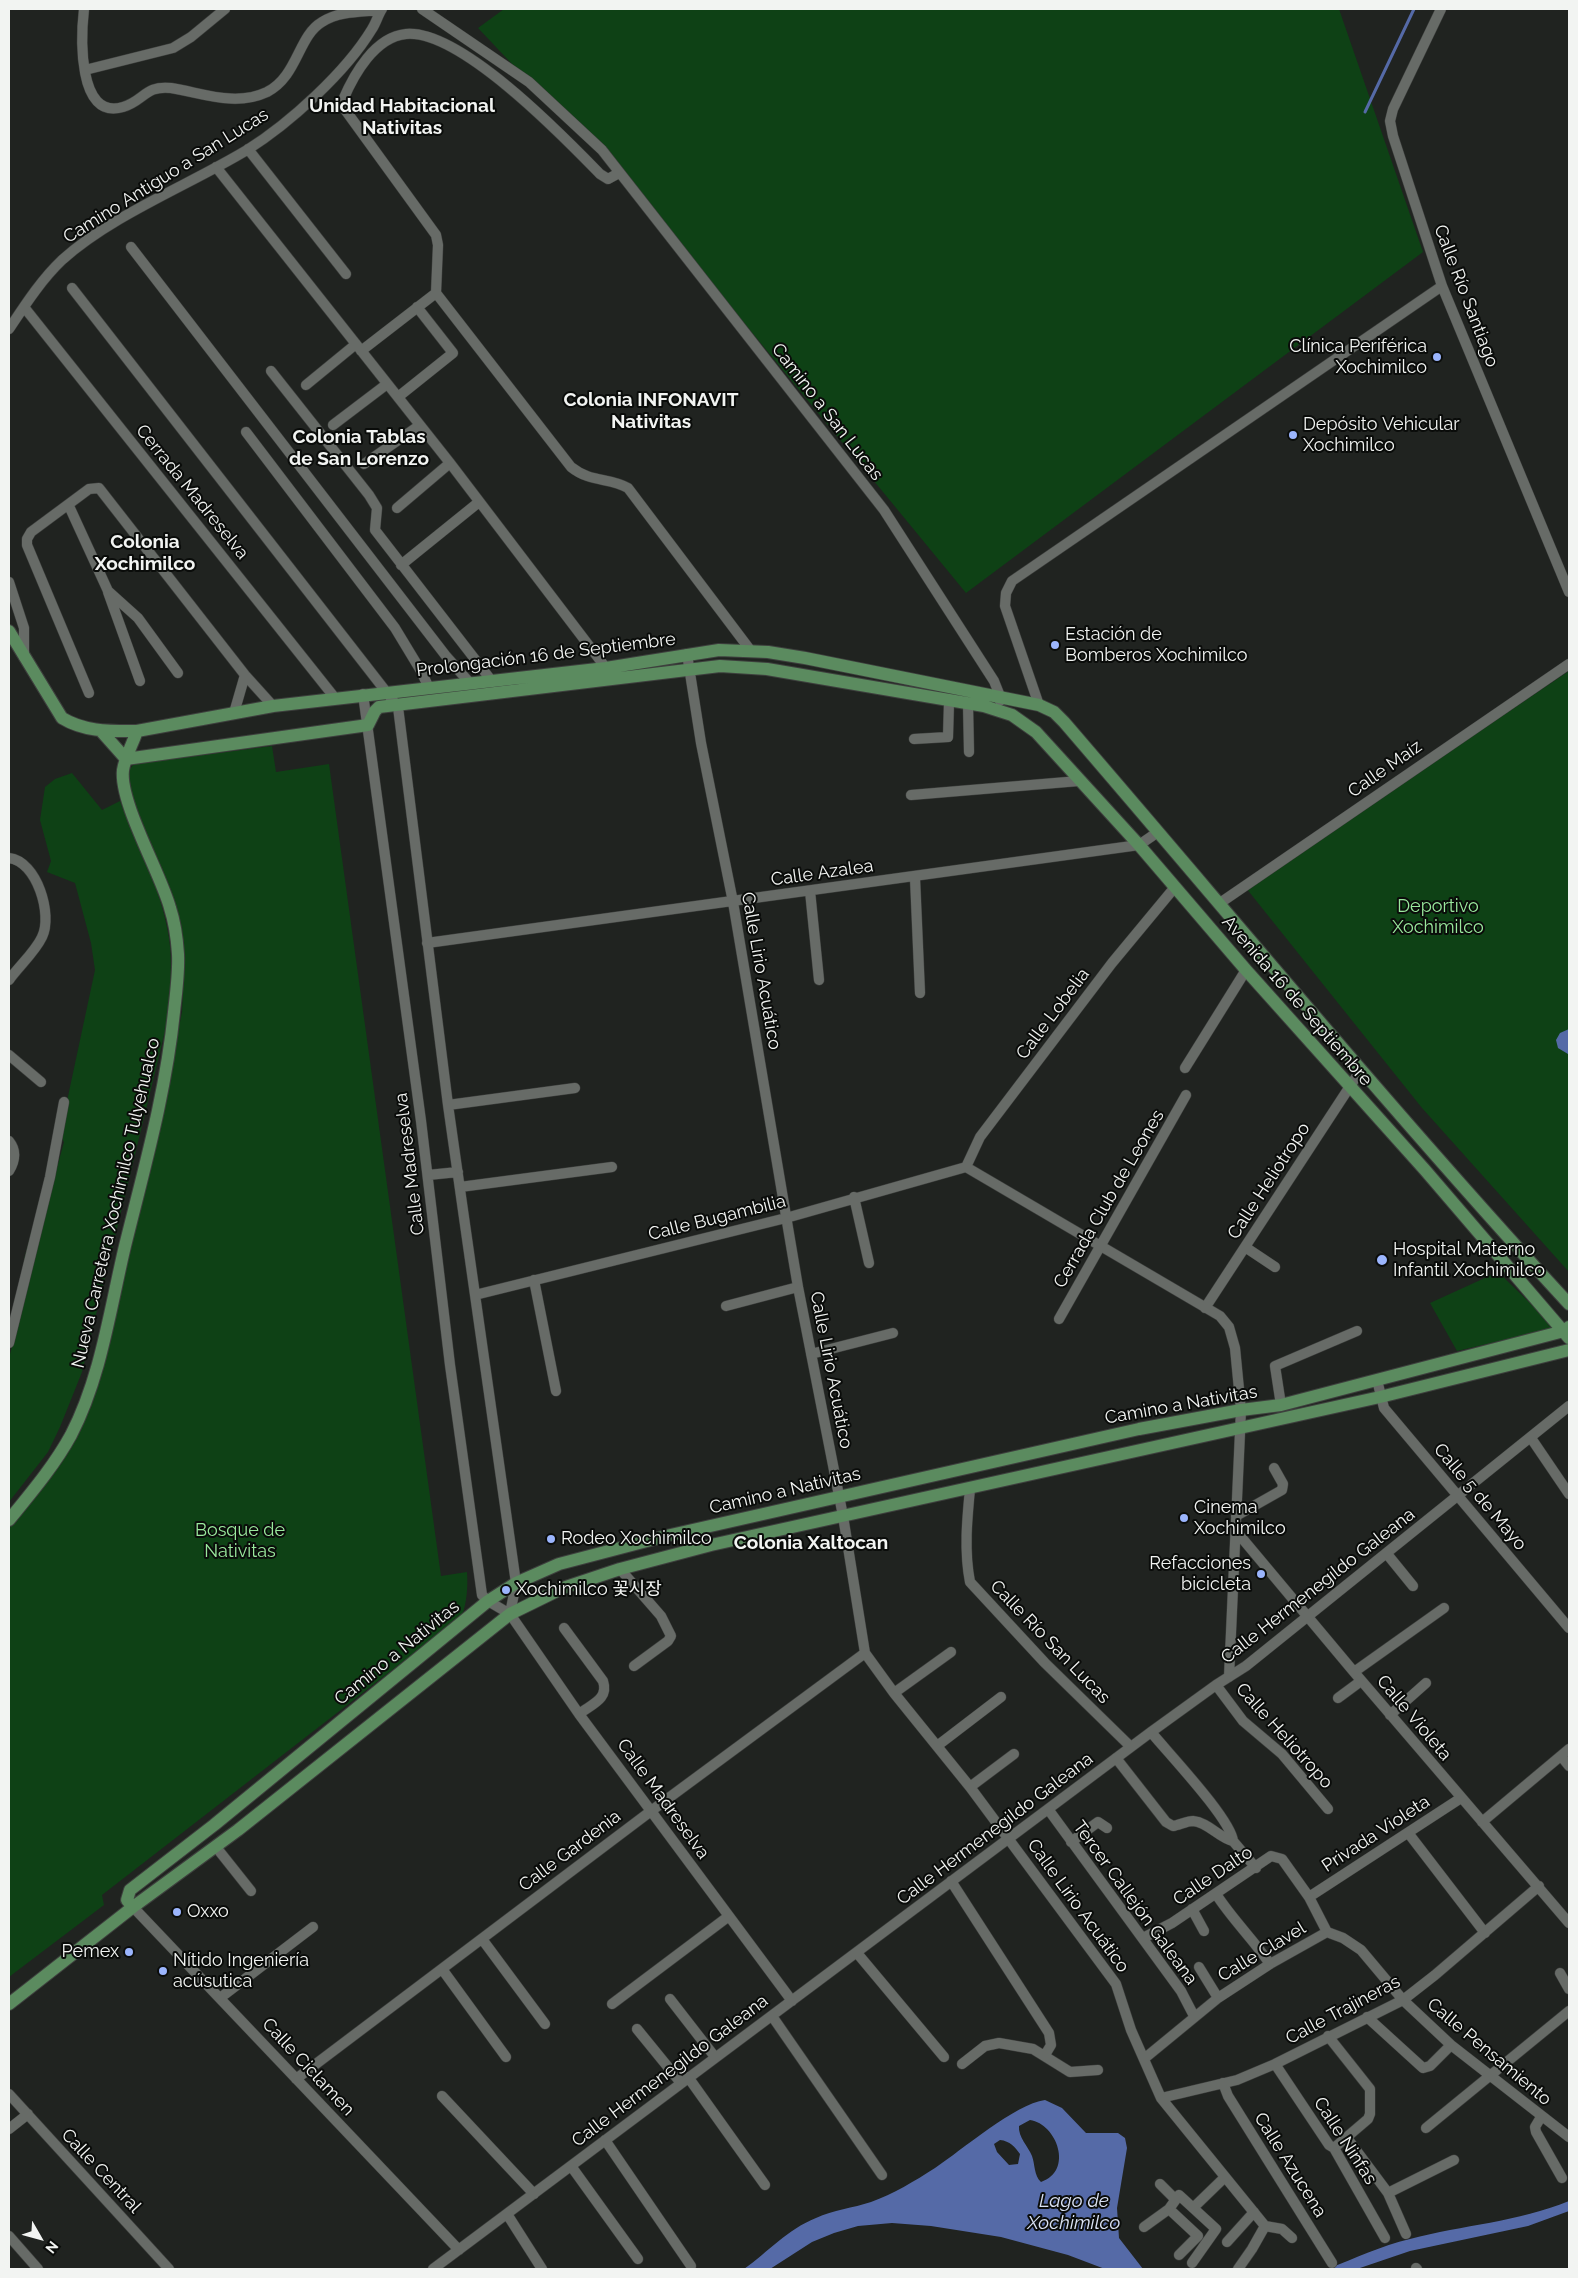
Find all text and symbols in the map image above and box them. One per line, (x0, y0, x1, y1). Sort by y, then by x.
district label: Unidad Habitacional Nativitas (309, 95, 495, 139)
street label: Camino Antiguo a San Lucas (59, 104, 273, 248)
street label: Calle Río Santiago (1429, 222, 1503, 370)
place label: Clínica Periférica Xochimilco (1289, 336, 1427, 378)
street label: Camino a San Lucas (767, 339, 887, 485)
marker: Clínica Periférica Xochimilco (1431, 351, 1443, 363)
district label: Colonia INFONAVIT Nativitas (563, 389, 739, 433)
place label: Depósito Vehicular Xochimilco (1303, 414, 1460, 456)
street label: Cerrada Madreselva (131, 420, 253, 564)
district label: Colonia Tablas de San Lorenzo (289, 426, 429, 470)
marker: Depósito Vehicular Xochimilco (1287, 429, 1299, 441)
district label: Colonia Xochimilco (95, 531, 195, 575)
place label: Estación de Bomberos Xochimilco (1065, 624, 1248, 666)
street label: Prolongación 16 de Septiembre (415, 628, 677, 682)
marker: Estación de Bomberos Xochimilco (1049, 639, 1061, 651)
street label: Calle Maíz (1344, 736, 1426, 802)
street label: Calle Azalea (769, 855, 875, 891)
street label: Calle Lirio Acuático (736, 890, 786, 1052)
park label: Deportivo Xochimilco (1392, 896, 1484, 939)
street label: Avenida 16 de Septiembre (1217, 912, 1377, 1090)
street label: Calle Lobelia (1012, 964, 1094, 1064)
street label: Nueva Carretera Xochimilco Tulyehualco (67, 1036, 165, 1370)
street label: Calle Madreselva (391, 1092, 429, 1236)
street label: Cerrada Club de Leones (1049, 1106, 1169, 1292)
street label: Calle Heliotropo (1223, 1119, 1315, 1243)
street label: Calle Bugambilia (646, 1190, 788, 1246)
place label: Hospital Materno Infantil Xochimilco (1393, 1239, 1545, 1282)
marker: Hospital Materno Infantil Xochimilco (1375, 1253, 1389, 1267)
street label: Calle Lirio Acuático (805, 1290, 857, 1450)
street label: Camino a Nativitas (1103, 1381, 1259, 1429)
street label: Calle 5 de Mayo (1429, 1439, 1531, 1555)
street label: Camino a Nativitas (707, 1463, 863, 1519)
place label: Cinema Xochimilco (1194, 1497, 1286, 1540)
street label: Calle Hermenegildo Galeana (1217, 1504, 1419, 1668)
marker: Cinema Xochimilco (1178, 1512, 1190, 1524)
park label: Bosque de Nativitas (195, 1520, 285, 1562)
place label: Rodeo Xochimilco (561, 1528, 712, 1550)
district label: Colonia Xaltocan (734, 1532, 888, 1554)
marker: Rodeo Xochimilco (545, 1533, 557, 1545)
place label: Refacciones bicicleta (1149, 1553, 1251, 1596)
marker: Refacciones bicicleta (1255, 1568, 1267, 1580)
street label: Calle Río San Lucas (985, 1576, 1115, 1708)
place label: Xochimilco 꽃시장 (516, 1579, 662, 1601)
marker: Xochimilco 꽃시장 (500, 1584, 512, 1596)
street label: Camino a Nativitas (330, 1596, 464, 1710)
street label: Calle Violeta (1372, 1671, 1456, 1765)
street label: Calle Heliotropo (1231, 1679, 1337, 1793)
street label: Calle Madreselva (612, 1735, 714, 1863)
street label: Calle Hermenegildo Galeana (893, 1748, 1097, 1910)
street label: Privada Violeta (1318, 1791, 1434, 1877)
street label: Calle Gardenia (515, 1806, 625, 1896)
street label: Tercer Callejón Galeana (1068, 1817, 1202, 1989)
street label: Calle Lirio Acuático (1022, 1835, 1134, 1977)
street label: Calle Dalto (1169, 1842, 1257, 1910)
place label: Oxxo (187, 1901, 229, 1923)
marker: Oxxo (171, 1906, 183, 1918)
street label: Calle Clavel (1214, 1917, 1310, 1987)
place label: Pemex (62, 1941, 119, 1963)
marker: Pemex (123, 1946, 135, 1958)
place label: Nítido Ingeniería acúsutica (173, 1950, 309, 1992)
marker: Nítido Ingeniería acúsutica (157, 1965, 169, 1977)
street label: Calle Trajineras (1282, 1971, 1404, 2049)
street label: Calle Hermenegildo Galeana (568, 1990, 772, 2152)
street label: Calle Pensamiento (1422, 1994, 1556, 2110)
street label: Calle Ciclamen (257, 2014, 359, 2120)
street label: Calle Ninfas (1309, 2093, 1381, 2189)
street label: Calle Azucena (1249, 2109, 1331, 2221)
street label: Calle Central (56, 2124, 146, 2218)
water label: Lago de Xochimilco (1028, 2190, 1120, 2234)
north arrow (15, 2213, 65, 2263)
text: N (42, 2238, 61, 2256)

